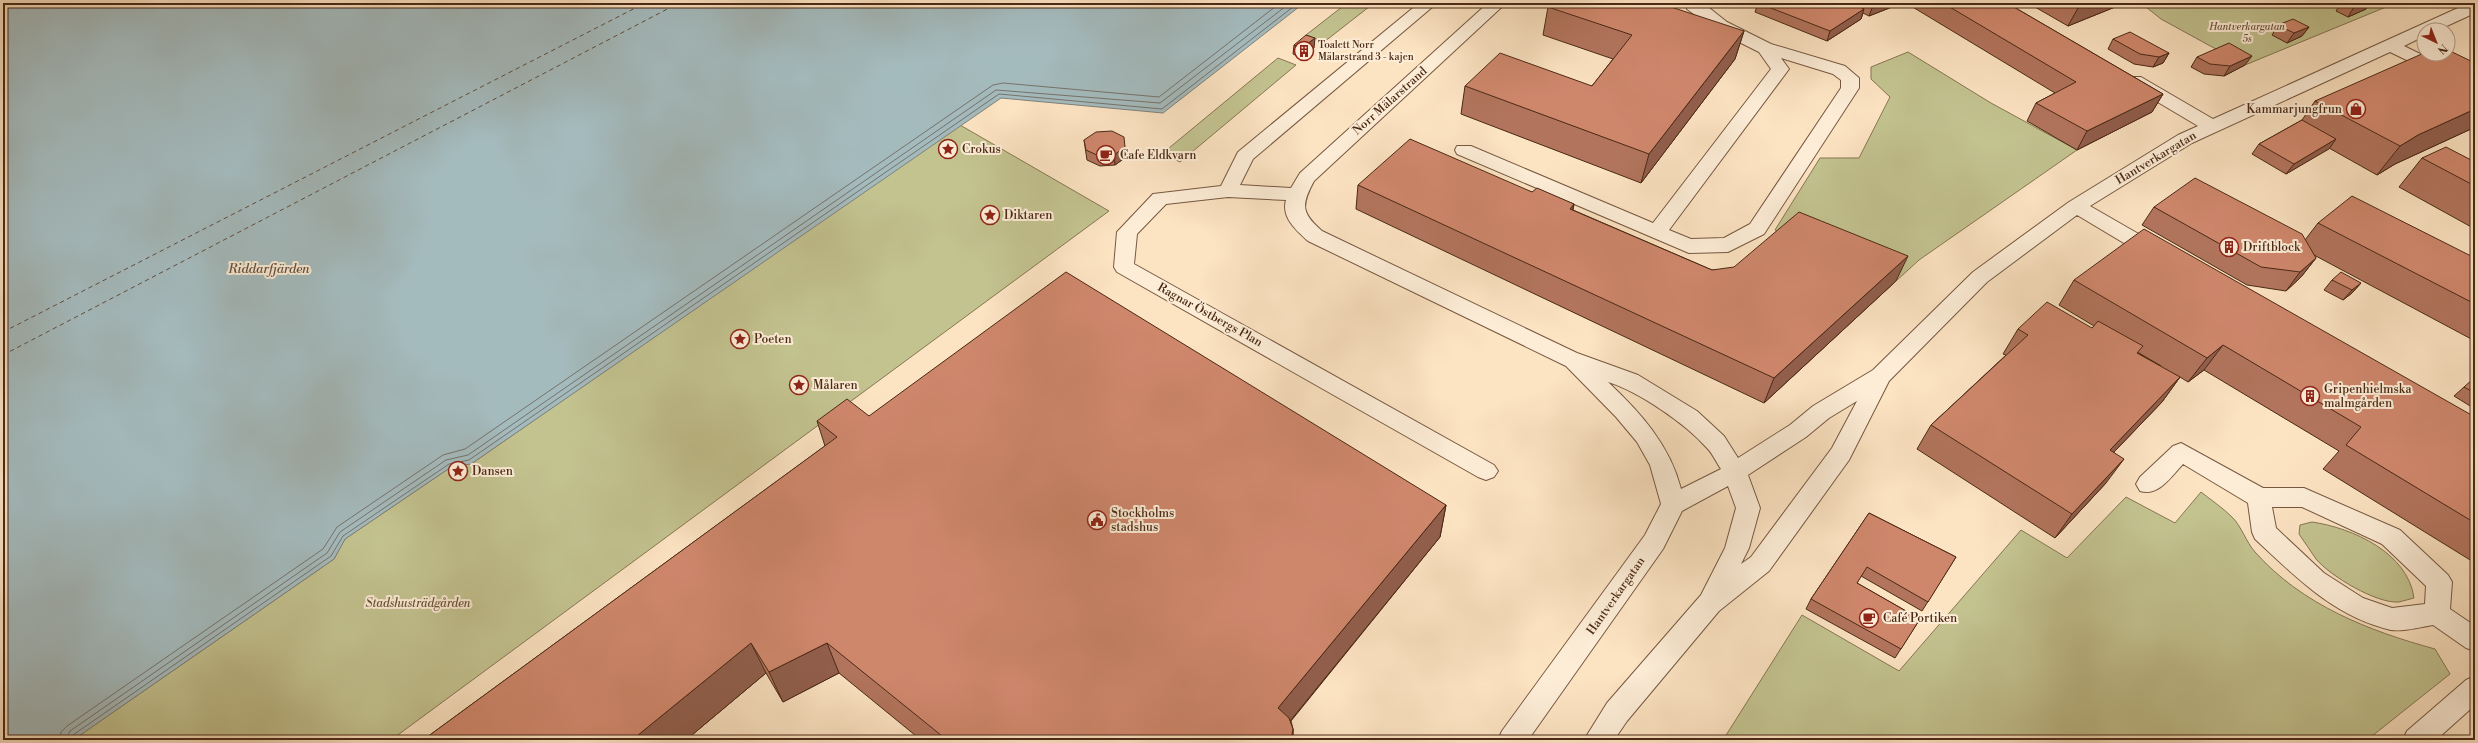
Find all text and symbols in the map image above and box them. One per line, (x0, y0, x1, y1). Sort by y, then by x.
park label: Hantverkargatan 5s (2208, 21, 2285, 45)
north arrow (2416, 22, 2456, 62)
place label: Toalett Norr Mälarstrand 3 - kajen (1318, 39, 1414, 63)
building icon: Toalett Norr Mälarstrand 3 - kajen (1293, 40, 1315, 62)
text: N (2434, 40, 2450, 57)
street label: Norr Mälarstrand (1350, 64, 1430, 138)
shop icon: Kammarjungfrun (2345, 98, 2367, 120)
place label: Kammarjungfrun (2246, 102, 2342, 117)
street label: Hantverkargatan (2113, 128, 2199, 188)
place icon: Crokus (937, 138, 959, 160)
place label: Crokus (962, 142, 1001, 157)
cafe icon: Cafe Eldkvarn (1095, 144, 1117, 166)
place label: Cafe Eldkvarn (1120, 148, 1196, 163)
place icon: Diktaren (979, 204, 1001, 226)
place label: Diktaren (1004, 208, 1052, 223)
building icon: Driftblock (2218, 236, 2240, 258)
place label: Driftblock (2243, 240, 2301, 255)
water label: Riddarfjärden (227, 261, 310, 277)
street label: Ragnar Östbergs Plan (1155, 278, 1266, 350)
place icon: Poeten (729, 328, 751, 350)
place label: Poeten (754, 332, 792, 347)
place icon: Målaren (788, 374, 810, 396)
place label: Målaren (813, 378, 858, 393)
place label: Gripenhielmska malmgården (2324, 382, 2413, 411)
building icon: Gripenhielmska malmgården (2299, 385, 2321, 407)
place icon: Dansen (447, 460, 469, 482)
place label: Dansen (472, 464, 513, 479)
place label: Stockholms stadshus (1111, 506, 1174, 535)
public building icon: Stockholms stadshus (1086, 509, 1108, 531)
street label: Hantverkargatan (1584, 554, 1648, 638)
park label: Stadshusträdgården (365, 596, 471, 611)
cafe icon: Café Portiken (1858, 607, 1880, 629)
place label: Café Portiken (1883, 611, 1957, 626)

